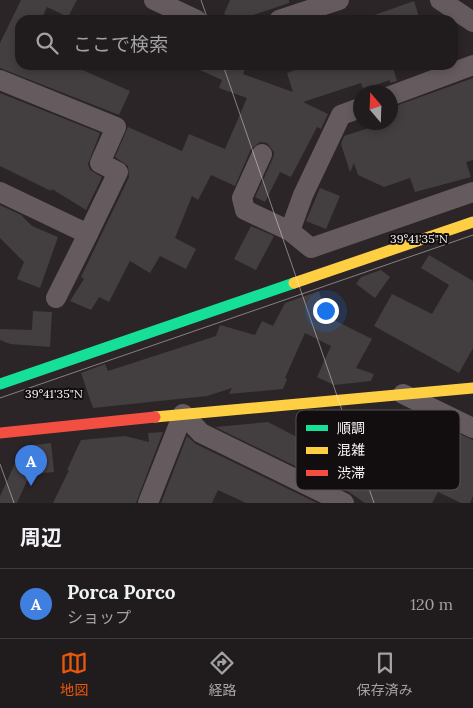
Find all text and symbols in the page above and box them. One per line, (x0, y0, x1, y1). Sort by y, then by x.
search box (15, 15, 458, 70)
icon: search (33, 29, 61, 57)
text: ここで検索 (73, 32, 168, 56)
north arrow (353, 85, 398, 130)
text: 39°41'35"N (390, 231, 448, 246)
your location (313, 298, 339, 324)
text: 39°41'35"N (25, 386, 83, 401)
legend (296, 410, 460, 490)
text: 順調 (337, 419, 365, 437)
text: 混雑 (337, 441, 365, 459)
pin: A (15, 445, 47, 486)
text: 渋滞 (337, 464, 365, 482)
text: 周辺 (20, 524, 62, 551)
text: Porca Porco (67, 580, 175, 604)
text: A (31, 594, 41, 614)
text: 120 m (410, 594, 453, 614)
text: ショップ (67, 607, 131, 627)
tab: 地図 (60, 649, 88, 699)
tab: 経路 (208, 649, 236, 699)
tab: 保存済み (357, 649, 413, 699)

